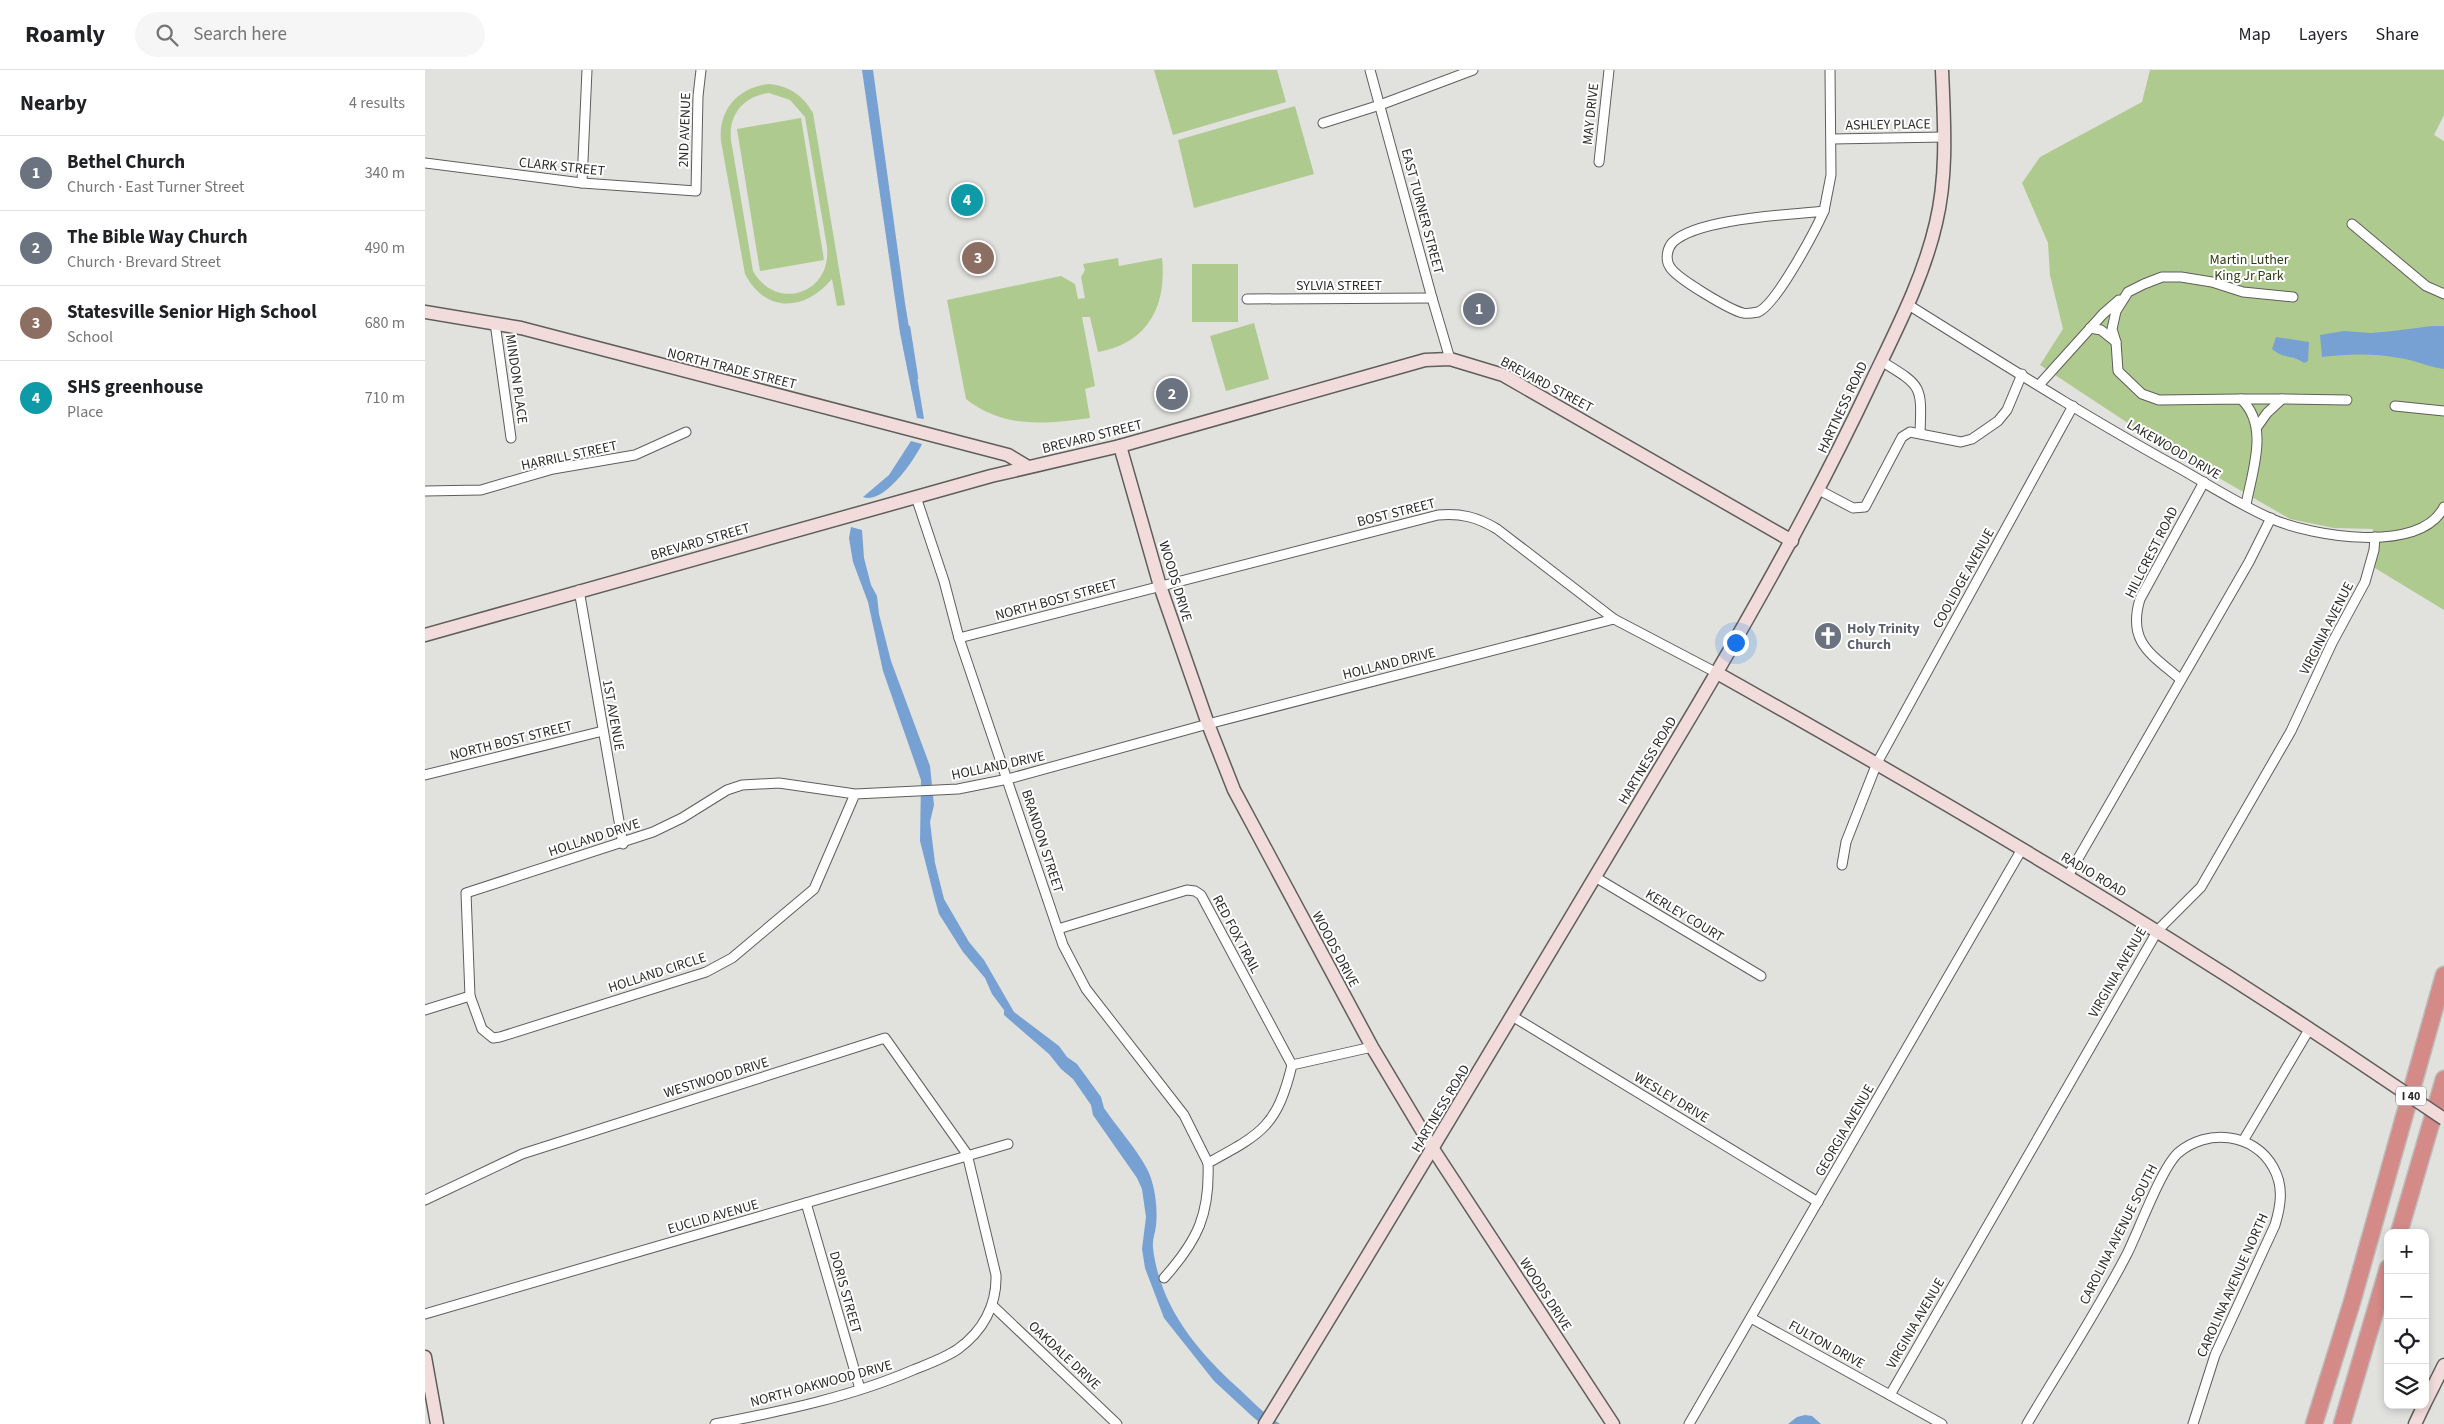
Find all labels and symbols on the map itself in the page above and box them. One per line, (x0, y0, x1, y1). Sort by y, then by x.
street label: MAY DRIVE (1578, 82, 1604, 146)
street label: 2ND AVENUE (674, 92, 696, 168)
street label: ASHLEY PLACE (1845, 114, 1931, 136)
street label: EAST TURNER STREET (1396, 146, 1449, 277)
street label: CLARK STREET (518, 153, 606, 181)
pin: 4 (951, 181, 983, 219)
pin: 3 (962, 239, 994, 277)
park label: Martin Luther King Jr Park (2209, 250, 2289, 286)
street label: SYLVIA STREET (1296, 276, 1382, 296)
pin: 1 (1463, 290, 1495, 328)
street label: MINDON PLACE (500, 333, 532, 425)
street label: NORTH TRADE STREET (665, 343, 799, 395)
street label: BREVARD STREET (1497, 352, 1597, 418)
street label: HARTNESS ROAD (1813, 358, 1873, 457)
pin: 2 (1156, 375, 1188, 413)
street label: BREVARD STREET (1040, 415, 1145, 459)
street label: LAKEWOOD DRIVE (2123, 415, 2224, 485)
street label: HARRILL STREET (519, 436, 620, 476)
street label: BOST STREET (1355, 493, 1438, 532)
street label: HILLCREST ROAD (2120, 503, 2184, 602)
street label: BREVARD STREET (648, 518, 753, 566)
street label: COOLIDGE AVENUE (1928, 525, 2000, 632)
street label: WOODS DRIVE (1153, 539, 1197, 624)
street label: NORTH BOST STREET (993, 574, 1120, 626)
street label: VIRGINIA AVENUE (2295, 579, 2359, 678)
place label: Holy Trinity Church (1847, 619, 1920, 655)
church icon: Holy Trinity Church (1813, 621, 1843, 651)
your location (1723, 630, 1749, 656)
street label: HOLLAND DRIVE (1341, 643, 1438, 685)
street label: 1ST AVENUE (597, 678, 629, 752)
street label: HARTNESS ROAD (1614, 713, 1682, 808)
street label: NORTH BOST STREET (448, 716, 575, 766)
street label: HOLLAND DRIVE (950, 746, 1047, 786)
street label: BRANDON STREET (1016, 787, 1068, 896)
street label: HOLLAND DRIVE (546, 814, 643, 862)
street label: RADIO ROAD (2057, 847, 2130, 902)
street label: KERLEY COURT (1641, 885, 1728, 947)
street label: RED FOX TRAIL (1207, 892, 1265, 977)
street label: WOODS DRIVE (1307, 908, 1363, 991)
street label: VIRGINIA AVENUE (2084, 923, 2152, 1022)
street label: HOLLAND CIRCLE (606, 948, 709, 998)
street label: WESTWOOD DRIVE (661, 1052, 771, 1103)
street label: HARTNESS ROAD (1407, 1061, 1475, 1156)
street label: WESLEY DRIVE (1630, 1068, 1713, 1128)
street label: GEORGIA AVENUE (1810, 1081, 1879, 1180)
road number: I 40 (2396, 1086, 2426, 1106)
street label: CAROLINA AVENUE SOUTH (2075, 1161, 2163, 1308)
street label: EUCLID AVENUE (665, 1194, 761, 1239)
street label: CAROLINA AVENUE NORTH (2192, 1210, 2274, 1361)
street label: DORIS STREET (824, 1249, 866, 1336)
street label: WOODS DRIVE (1514, 1254, 1576, 1335)
street label: VIRGINIA AVENUE (1882, 1274, 1950, 1373)
street label: FULTON DRIVE (1785, 1316, 1868, 1374)
street label: OAKDALE DRIVE (1024, 1317, 1105, 1395)
street label: NORTH OAKWOOD DRIVE (748, 1355, 894, 1413)

